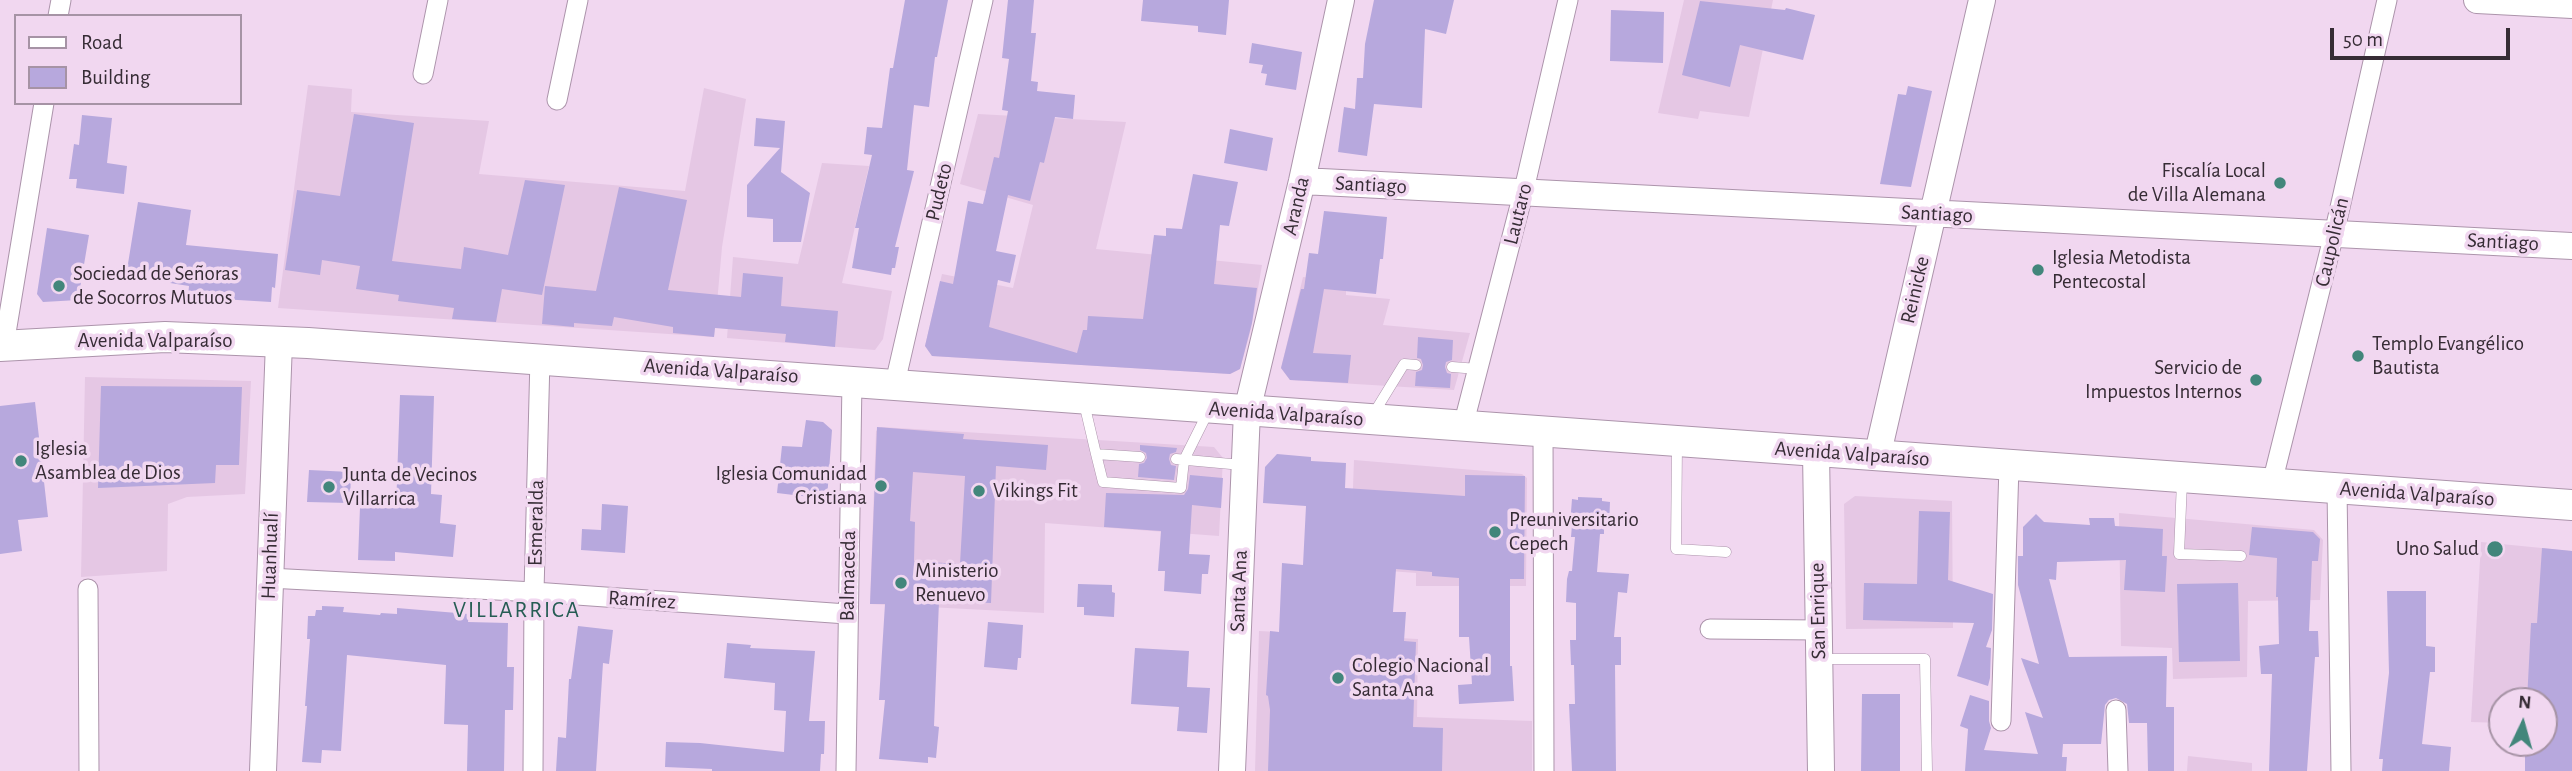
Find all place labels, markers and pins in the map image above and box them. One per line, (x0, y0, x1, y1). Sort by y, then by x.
place label: Fiscalía Local de Villa Alemana (2128, 158, 2266, 208)
marker: Fiscalía Local de Villa Alemana (2272, 175, 2288, 191)
place label: Iglesia Metodista Pentecostal (2052, 245, 2191, 295)
place label: Sociedad de Señoras de Socorros Mutuos (73, 261, 239, 311)
marker: Iglesia Metodista Pentecostal (2030, 262, 2046, 278)
marker: Sociedad de Señoras de Socorros Mutuos (51, 278, 67, 294)
place label: Templo Evangélico Bautista (2372, 331, 2524, 381)
marker: Templo Evangélico Bautista (2350, 348, 2366, 364)
place label: Servicio de Impuestos Internos (2085, 355, 2242, 405)
marker: Servicio de Impuestos Internos (2248, 372, 2264, 388)
place label: Iglesia Asamblea de Dios (35, 436, 181, 486)
marker: Iglesia Asamblea de Dios (13, 453, 29, 469)
place label: Iglesia Comunidad Cristiana (716, 461, 867, 511)
place label: Junta de Vecinos Villarrica (343, 462, 477, 512)
marker: Iglesia Comunidad Cristiana (873, 478, 889, 494)
place label: Vikings Fit (993, 478, 1078, 504)
marker: Junta de Vecinos Villarrica (321, 479, 337, 495)
marker: Vikings Fit (971, 483, 987, 499)
place label: Preuniversitario Cepech (1509, 507, 1639, 557)
marker: Preuniversitario Cepech (1487, 524, 1503, 540)
place label: Uno Salud (2396, 536, 2479, 562)
marker: Uno Salud (2485, 539, 2505, 559)
place label: Ministerio Renuevo (915, 558, 999, 608)
marker: Ministerio Renuevo (893, 575, 909, 591)
place label: Colegio Nacional Santa Ana (1352, 653, 1489, 703)
marker: Colegio Nacional Santa Ana (1330, 670, 1346, 686)

